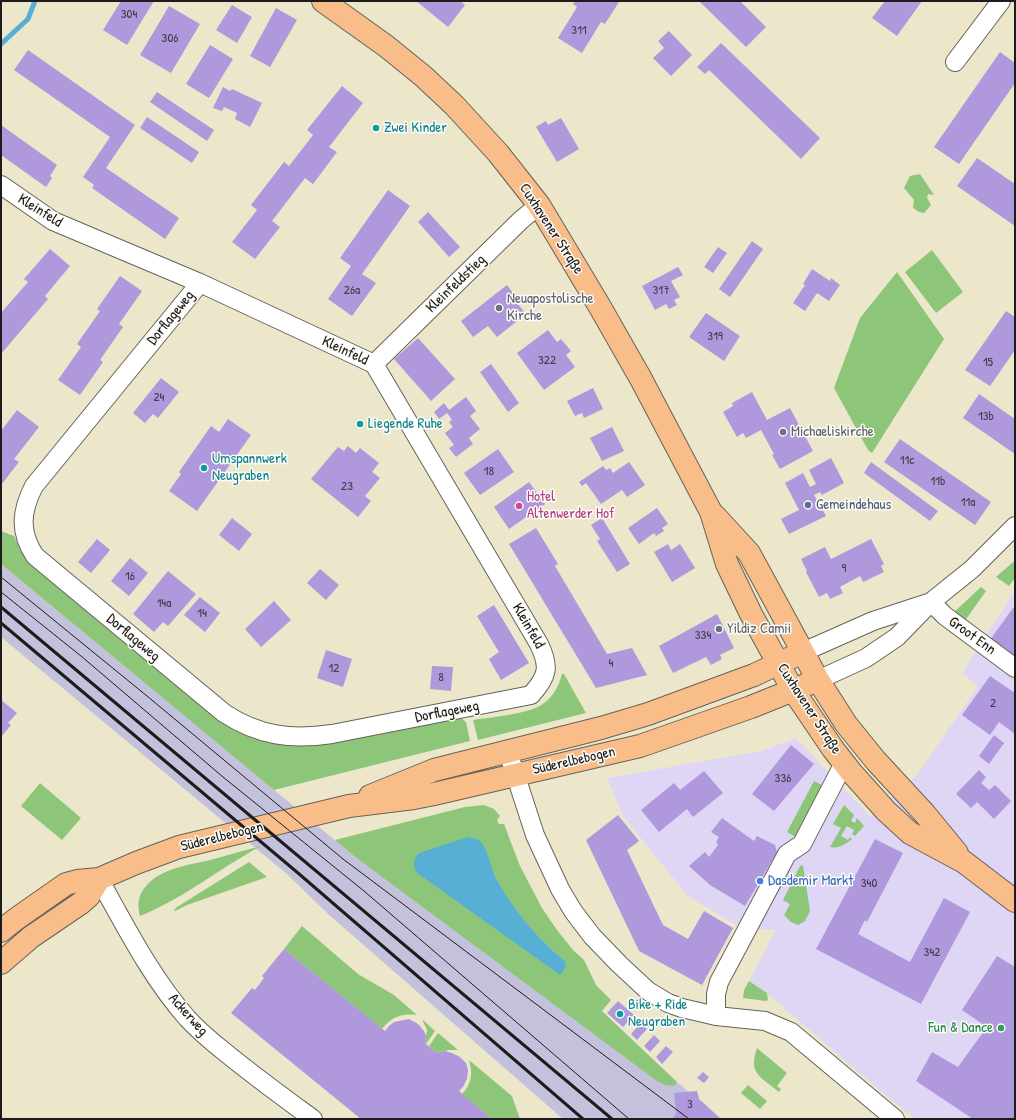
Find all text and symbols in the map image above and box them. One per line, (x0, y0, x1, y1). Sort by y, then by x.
house number: 304 (121, 7, 137, 23)
house number: 311 (571, 23, 587, 39)
house number: 306 (162, 31, 178, 47)
place label: Zwei Kinder (384, 119, 447, 137)
marker: Zwei Kinder (371, 123, 381, 133)
street label: Cuxhavener Straße (515, 180, 587, 278)
street label: Kleinfeld (14, 190, 66, 232)
street label: Kleinfeldstieg (422, 251, 490, 317)
house number: 26a (344, 283, 360, 299)
house number: 317 (653, 283, 669, 299)
street label: Dorflageweg (144, 287, 198, 349)
place label: Neuapostolische Kirche (507, 290, 593, 325)
marker: Neuapostolische Kirche (494, 303, 504, 313)
house number: 319 (707, 329, 723, 345)
street label: Kleinfeld (319, 332, 371, 370)
house number: 322 (538, 353, 556, 369)
house number: 15 (983, 355, 993, 371)
house number: 24 (154, 390, 164, 406)
house number: 13b (978, 409, 994, 425)
place label: Liegende Ruhe (368, 415, 443, 433)
marker: Liegende Ruhe (355, 419, 365, 429)
place label: Michaeliskirche (791, 423, 874, 441)
marker: Michaeliskirche (778, 427, 788, 437)
place label: Umspannwerk Neugraben (212, 450, 287, 485)
house number: 11c (900, 453, 914, 469)
marker: Umspannwerk Neugraben (199, 463, 209, 473)
house number: 18 (484, 464, 494, 480)
house number: 11b (931, 474, 945, 490)
house number: 23 (341, 479, 353, 495)
place label: Hotel Altenwerder Hof (527, 488, 614, 523)
house number: 11a (961, 495, 975, 511)
place label: Gemeindehaus (816, 496, 891, 514)
marker: Gemeindehaus (803, 500, 813, 510)
marker: Hotel Altenwerder Hof (514, 501, 524, 511)
house number: 9 (842, 561, 846, 577)
house number: 16 (125, 569, 135, 585)
house number: 14a (157, 596, 171, 612)
street label: Kleinfeld (508, 600, 548, 652)
house number: 14 (197, 606, 207, 622)
street label: Dorflageweg (102, 610, 164, 666)
street label: Groot Enn (945, 613, 999, 659)
place label: Yildiz Camii (727, 620, 791, 638)
marker: Yildiz Camii (714, 624, 724, 634)
house number: 334 (695, 628, 711, 644)
house number: 4 (609, 656, 613, 672)
street label: Cuxhavener Straße (773, 660, 845, 758)
house number: 12 (329, 661, 339, 677)
house number: 8 (438, 670, 444, 686)
house number: 2 (990, 696, 996, 712)
street label: Dorflageweg (414, 697, 480, 727)
street label: Süderelbebogen (531, 743, 617, 779)
house number: 336 (775, 771, 791, 787)
street label: Süderelbebogen (179, 818, 265, 856)
place label: Dasdemir Markt (768, 872, 853, 890)
marker: Dasdemir Markt (755, 876, 765, 886)
house number: 340 (861, 876, 877, 892)
house number: 342 (924, 945, 940, 961)
street label: Ackerweg (164, 990, 212, 1040)
place label: Bike + Ride Neugraben (628, 996, 687, 1031)
marker: Bike + Ride Neugraben (615, 1009, 625, 1019)
place label: Fun & Dance (928, 1019, 993, 1037)
marker: Fun & Dance (996, 1023, 1006, 1033)
house number: 3 (687, 1097, 693, 1113)

